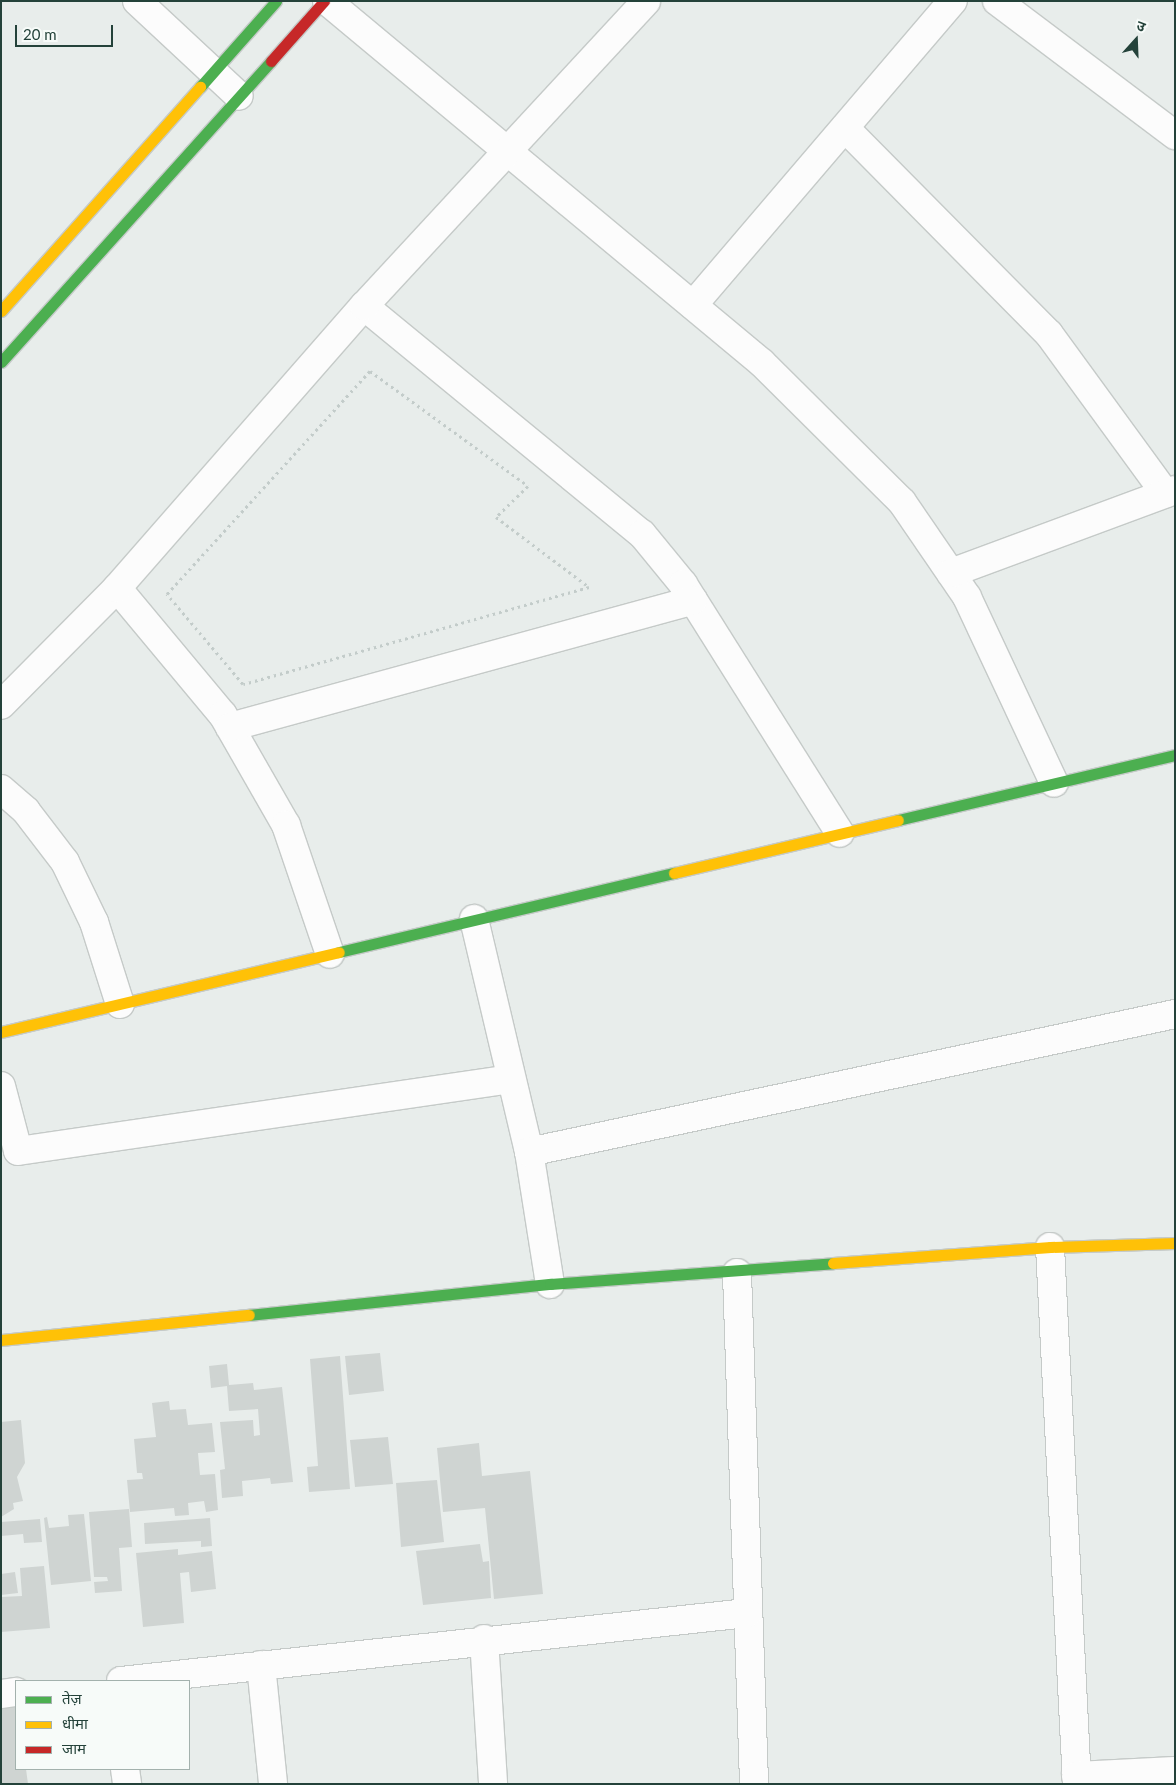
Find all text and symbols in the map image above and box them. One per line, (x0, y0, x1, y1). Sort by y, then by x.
scale bar (18, 15, 115, 47)
north arrow (1111, 15, 1161, 65)
text: उ (1135, 16, 1148, 35)
text: 20 m (23, 25, 57, 43)
legend (15, 1680, 190, 1770)
text: तेज़ (62, 1689, 82, 1707)
text: धीमा (62, 1714, 88, 1732)
text: जाम (62, 1739, 86, 1757)

